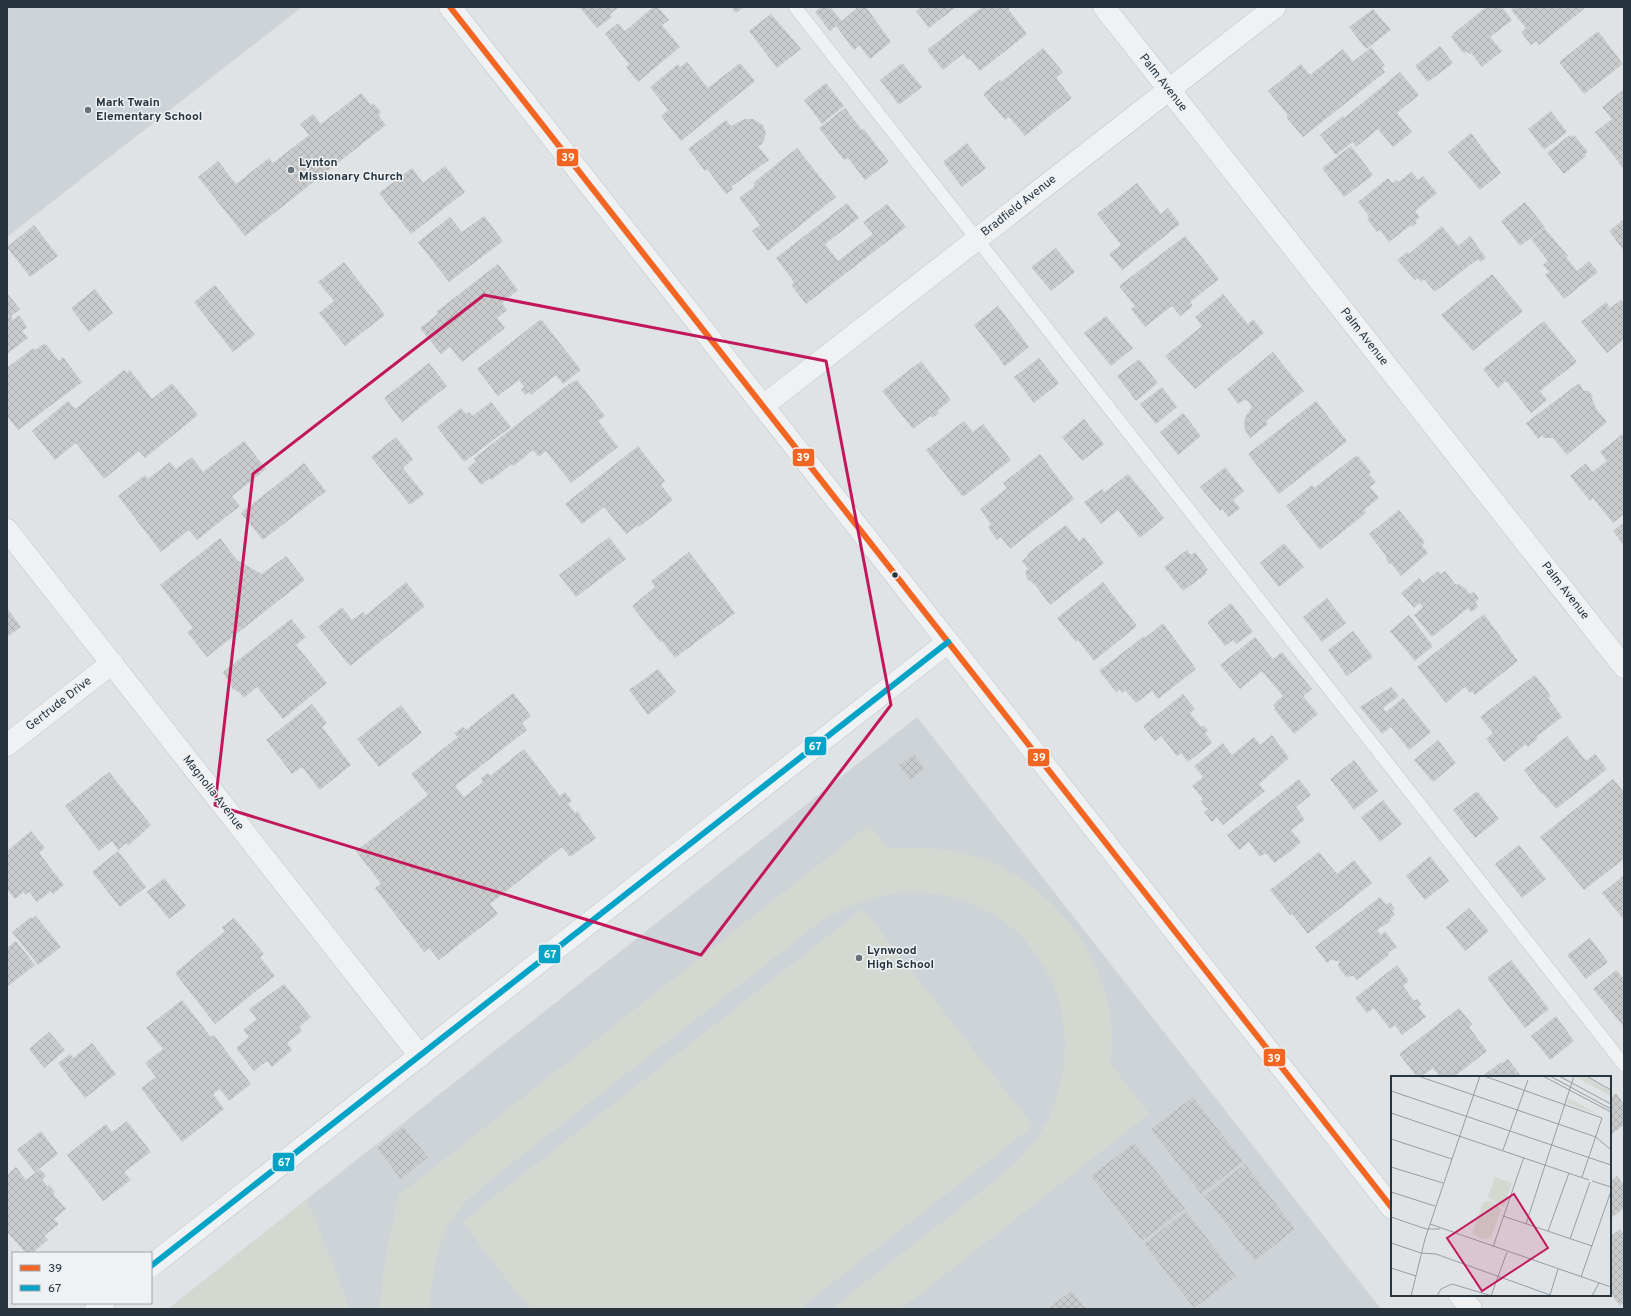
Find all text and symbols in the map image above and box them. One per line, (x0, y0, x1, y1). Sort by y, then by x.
street label: Palm Avenue (1135, 51, 1191, 115)
place label: Mark Twain Elementary School (96, 95, 202, 125)
marker: Mark Twain Elementary School (83, 105, 93, 115)
line badge: 39 (556, 148, 579, 167)
text: 39 (561, 151, 575, 165)
place label: Lynton Missionary Church (299, 155, 403, 185)
marker: Lynton Missionary Church (286, 165, 296, 175)
street label: Bradfield Avenue (978, 172, 1060, 240)
street label: Palm Avenue (1336, 305, 1392, 369)
line badge: 39 (792, 448, 815, 467)
text: 39 (796, 451, 810, 465)
street label: Palm Avenue (1537, 559, 1593, 623)
unlabelled marker (890, 570, 900, 580)
street label: Gertrude Drive (23, 673, 95, 735)
line badge: 67 (804, 736, 827, 756)
text: 67 (809, 740, 821, 754)
line badge: 39 (1027, 748, 1050, 767)
text: 39 (1032, 751, 1046, 765)
street label: Magnolia Avenue (179, 752, 247, 834)
place label: Lynwood High School (867, 943, 934, 973)
line badge: 67 (538, 944, 561, 964)
text: 67 (544, 948, 556, 962)
marker: Lynwood High School (854, 953, 864, 963)
line badge: 39 (1263, 1048, 1286, 1067)
text: 39 (1267, 1052, 1281, 1066)
inset map (1391, 1076, 1611, 1296)
line badge: 67 (272, 1152, 295, 1172)
text: 67 (278, 1156, 290, 1170)
legend (12, 1252, 152, 1304)
text: 39 (48, 1261, 62, 1277)
text: 67 (48, 1281, 61, 1297)

